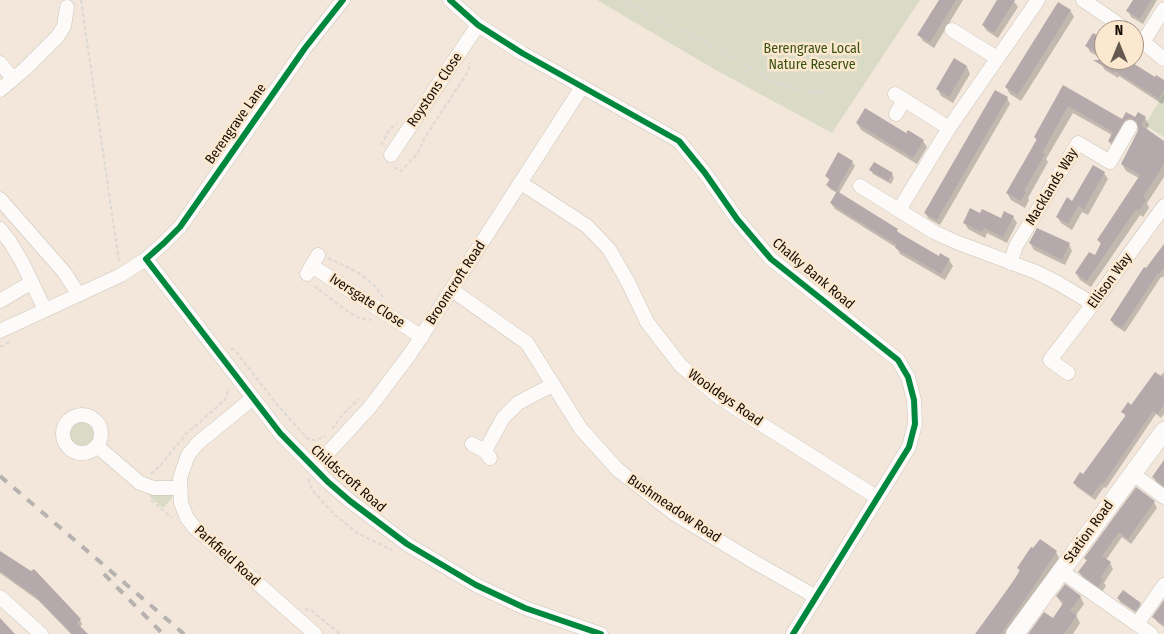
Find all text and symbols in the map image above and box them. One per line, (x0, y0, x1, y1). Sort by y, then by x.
north arrow (1094, 20, 1144, 70)
text: N (1115, 22, 1123, 39)
park label: Berengrave Local Nature Reserve (764, 41, 860, 74)
street label: Roystons Close (404, 50, 466, 130)
street label: Berengrave Lane (202, 80, 270, 168)
street label: Macklands Way (1022, 145, 1082, 229)
street label: Chalky Bank Road (769, 235, 857, 313)
street label: Broomcroft Road (423, 238, 489, 328)
street label: Ellison Way (1084, 250, 1136, 312)
street label: Iversgate Close (326, 271, 408, 331)
street label: Wooldeys Road (684, 366, 766, 430)
street label: Childscroft Road (307, 442, 389, 516)
street label: Bushmeadow Road (624, 472, 724, 546)
street label: Station Road (1061, 497, 1117, 567)
street label: Parkfield Road (191, 522, 263, 590)

